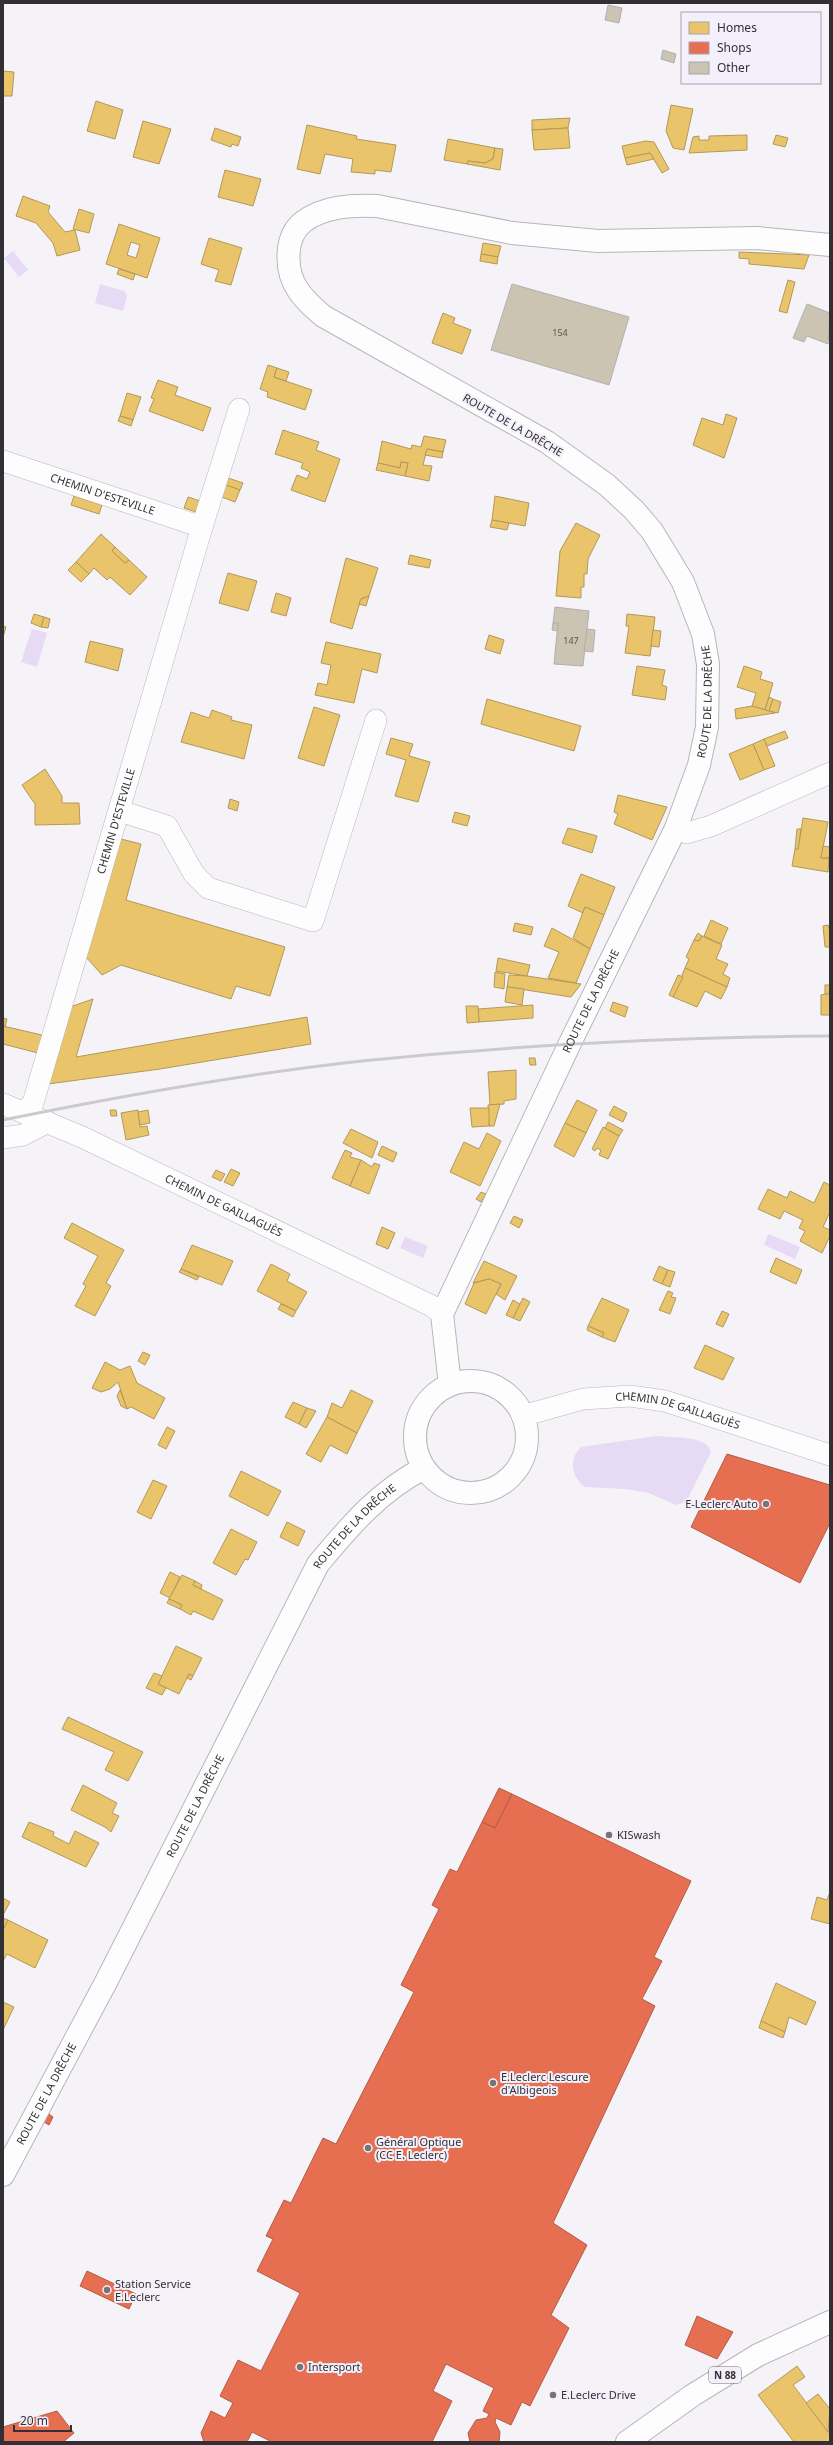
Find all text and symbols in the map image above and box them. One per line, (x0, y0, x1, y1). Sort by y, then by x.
legend (681, 12, 821, 84)
text: Homes (717, 19, 757, 36)
text: Shops (717, 39, 752, 56)
text: Other (717, 59, 750, 76)
house number: 154 (552, 326, 568, 339)
street label: ROUTE DE LA DRÊCHE (460, 390, 566, 459)
street label: CHEMIN D'ESTEVILLE (49, 469, 157, 518)
house number: 147 (563, 634, 579, 647)
street label: ROUTE DE LA DRÊCHE (693, 644, 715, 759)
street label: CHEMIN D'ESTEVILLE (93, 767, 138, 876)
street label: ROUTE DE LA DRÊCHE (559, 947, 622, 1055)
street label: CHEMIN DE GAILLAGUÈS (163, 1170, 285, 1240)
street label: CHEMIN DE GAILLAGUÈS (615, 1388, 742, 1432)
street label: ROUTE DE LA DRÊCHE (309, 1480, 399, 1571)
place label: E-Leclerc Auto (685, 1496, 758, 1511)
marker: E-Leclerc Auto (761, 1499, 771, 1509)
street label: ROUTE DE LA DRÊCHE (162, 1752, 227, 1860)
place label: KISwash (617, 1827, 660, 1842)
marker: KISwash (604, 1830, 614, 1840)
street label: ROUTE DE LA DRÊCHE (13, 2040, 79, 2147)
place label: E.Leclerc Lescure d'Albigeois (501, 2069, 589, 2097)
marker: E.Leclerc Lescure d'Albigeois (488, 2078, 498, 2088)
place label: Général Optique (CC E. Leclerc) (376, 2134, 461, 2162)
marker: Général Optique (CC E. Leclerc) (363, 2143, 373, 2153)
place label: Station Service E.Leclerc (115, 2276, 191, 2304)
marker: Station Service E.Leclerc (102, 2285, 112, 2295)
place label: Intersport (308, 2359, 360, 2374)
marker: Intersport (295, 2362, 305, 2372)
road number: N 88 (709, 2367, 741, 2383)
place label: E.Leclerc Drive (561, 2387, 636, 2402)
marker: E.Leclerc Drive (548, 2390, 558, 2400)
scale bar (14, 2407, 71, 2433)
text: 20 m (20, 2412, 48, 2429)

